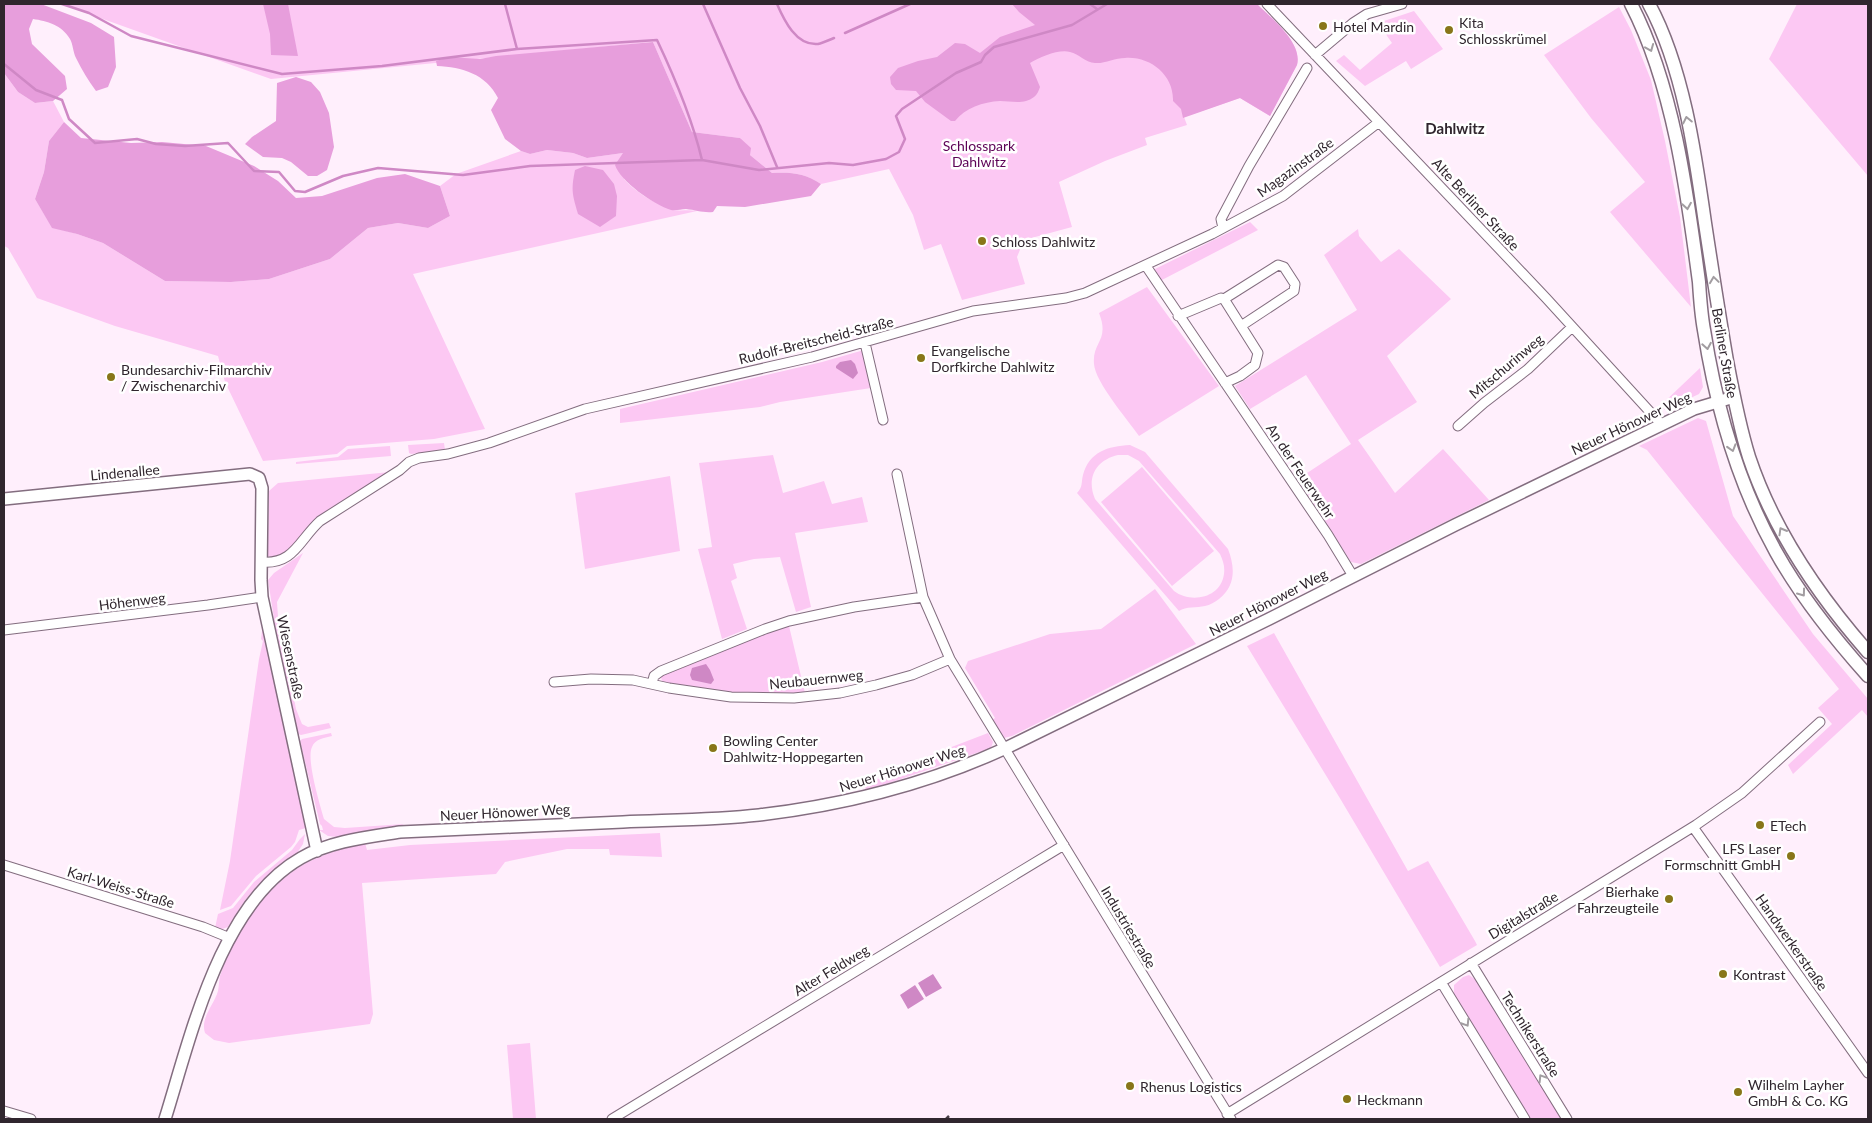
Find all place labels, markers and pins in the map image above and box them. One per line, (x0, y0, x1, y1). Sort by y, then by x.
place label: Kita Schlosskrümel (1459, 14, 1547, 47)
place label: Hotel Mardin (1333, 18, 1414, 35)
marker: Hotel Mardin (1317, 20, 1329, 32)
marker: Kita Schlosskrümel (1443, 24, 1455, 36)
place label: Schloss Dahlwitz (992, 233, 1095, 250)
marker: Schloss Dahlwitz (976, 235, 988, 247)
place label: Evangelische Dorfkirche Dahlwitz (931, 342, 1055, 375)
marker: Evangelische Dorfkirche Dahlwitz (915, 352, 927, 364)
place label: Bundesarchiv-Filmarchiv / Zwischenarchiv (121, 361, 273, 394)
marker: Bundesarchiv-Filmarchiv / Zwischenarchiv (105, 371, 117, 383)
place label: Bowling Center Dahlwitz-Hoppegarten (723, 732, 863, 765)
marker: Bowling Center Dahlwitz-Hoppegarten (707, 742, 719, 754)
place label: ETech (1770, 817, 1807, 834)
marker: ETech (1754, 819, 1766, 831)
place label: LFS Laser Formschnitt GmbH (1664, 840, 1781, 873)
marker: LFS Laser Formschnitt GmbH (1785, 850, 1797, 862)
place label: Bierhake Fahrzeugteile (1577, 883, 1659, 916)
marker: Bierhake Fahrzeugteile (1663, 893, 1675, 905)
place label: Kontrast (1733, 966, 1785, 983)
marker: Kontrast (1717, 968, 1729, 980)
place label: Wilhelm Layher GmbH & Co. KG (1748, 1076, 1848, 1109)
place label: Rhenus Logistics (1140, 1078, 1242, 1095)
marker: Rhenus Logistics (1124, 1080, 1136, 1092)
marker: Wilhelm Layher GmbH & Co. KG (1732, 1086, 1744, 1098)
place label: Heckmann (1357, 1091, 1423, 1108)
marker: Heckmann (1341, 1093, 1353, 1105)

